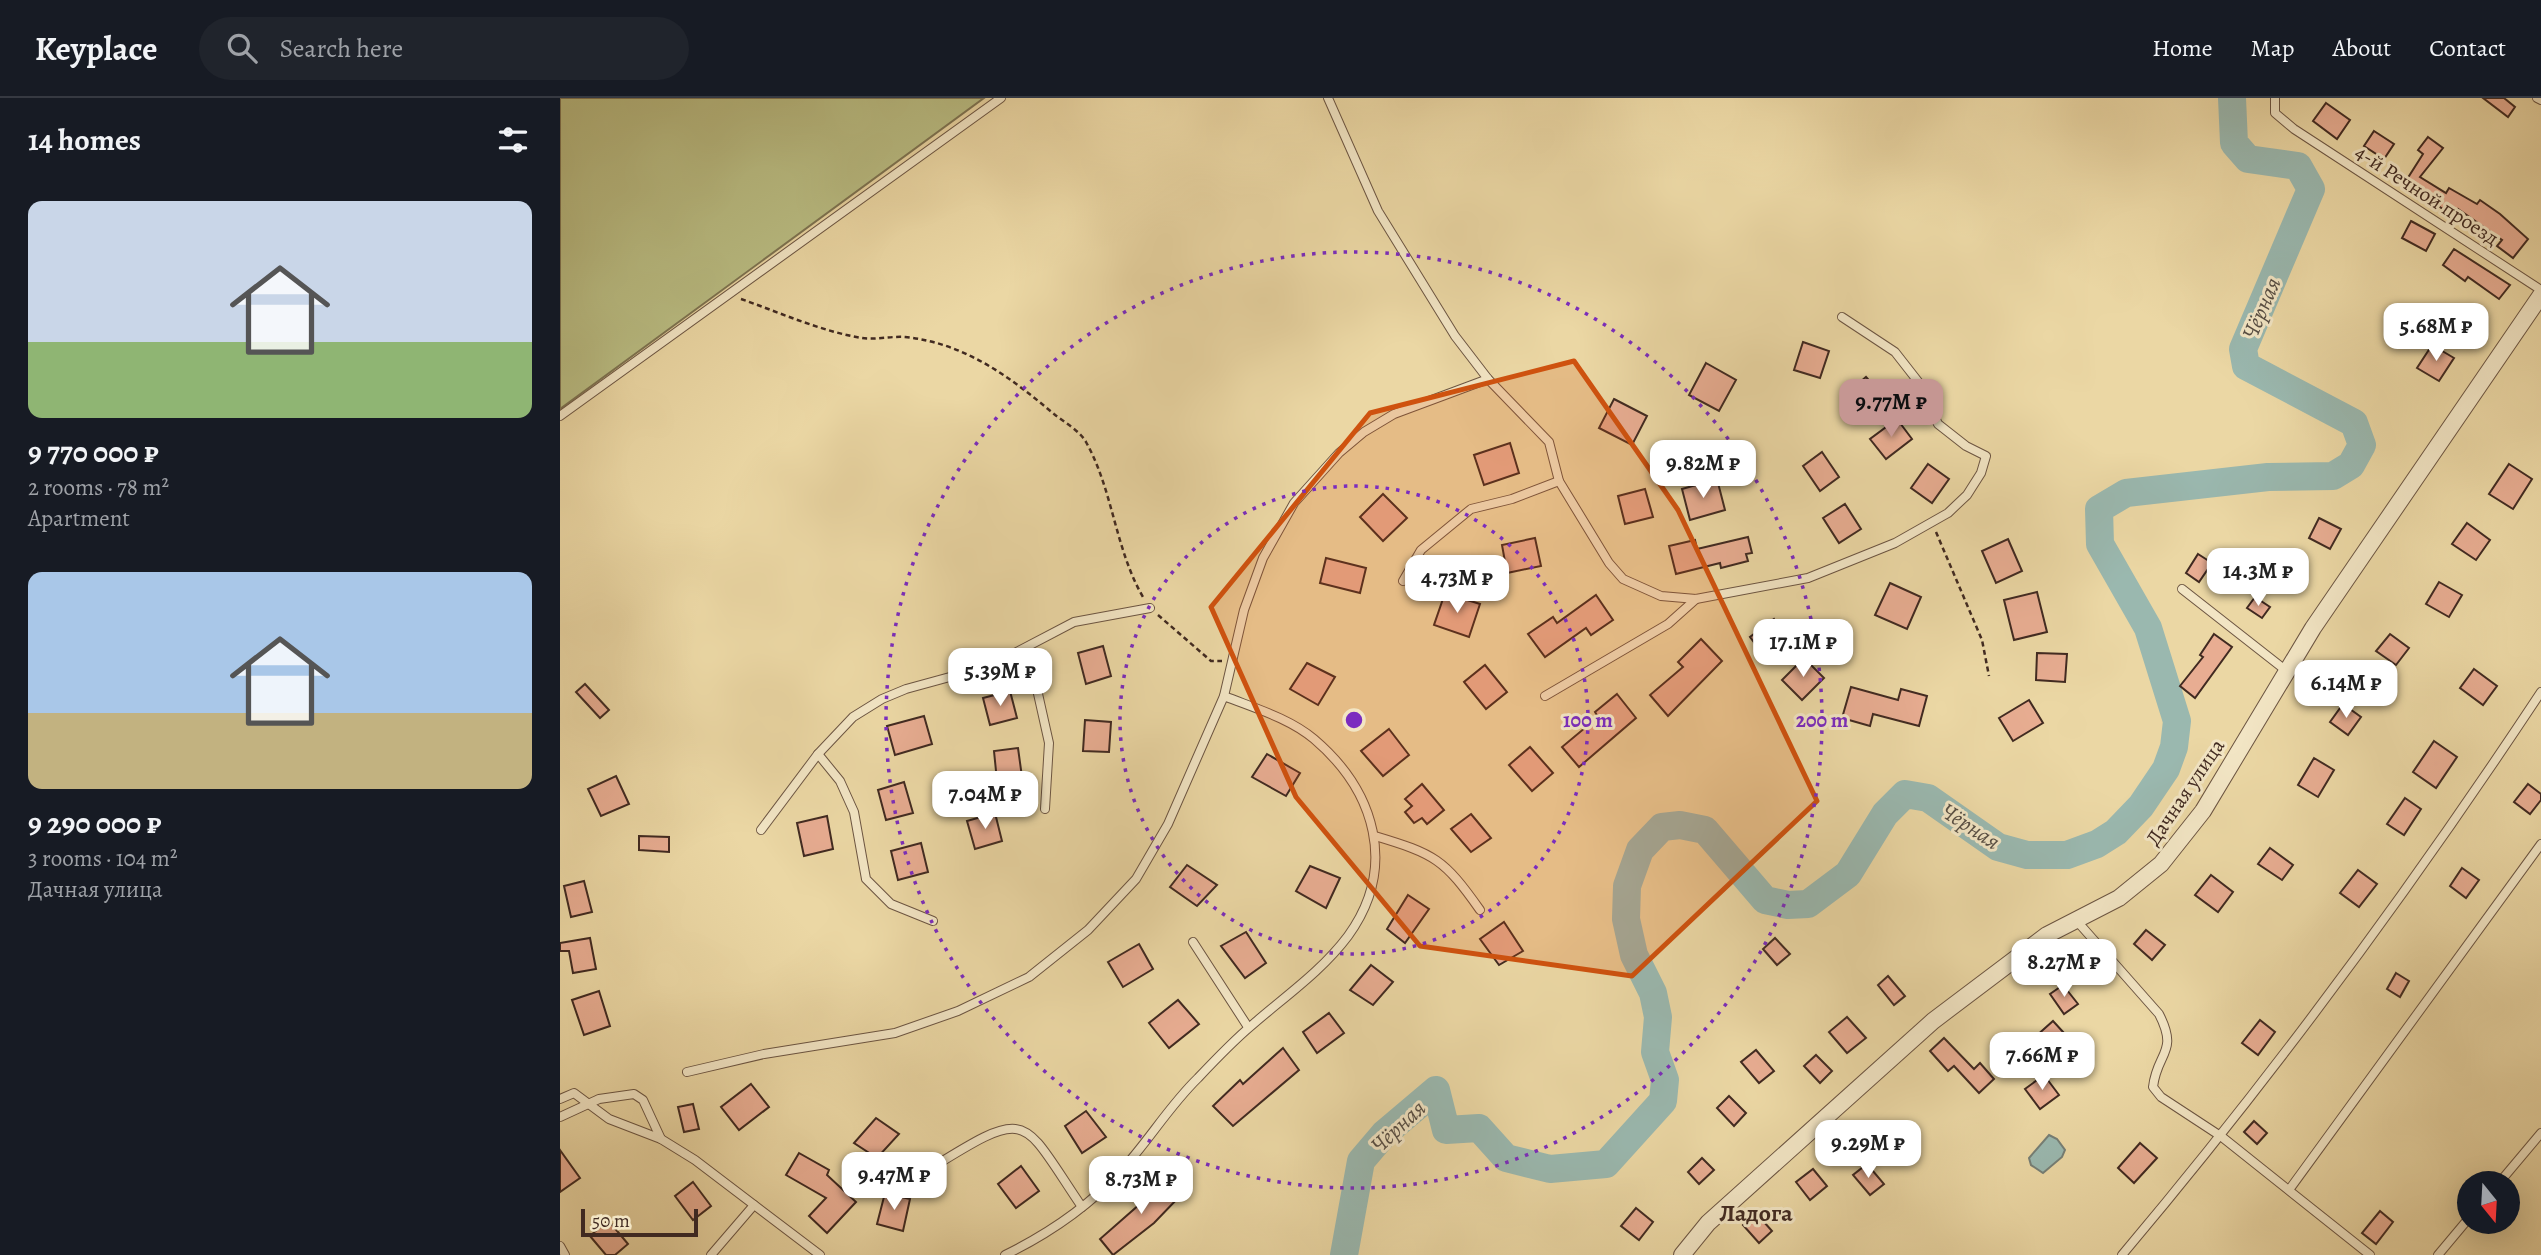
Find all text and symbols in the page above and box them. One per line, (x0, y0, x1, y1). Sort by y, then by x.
search box (199, 17, 689, 80)
text: Keyplace (35, 26, 157, 71)
icon: search (223, 29, 261, 67)
text: Search here (279, 31, 403, 66)
text: Home (2152, 32, 2213, 64)
text: Map (2251, 32, 2295, 64)
text: About (2333, 32, 2391, 64)
text: Contact (2429, 32, 2506, 64)
text: 14 homes (28, 120, 141, 160)
icon: filters (494, 121, 532, 159)
street label: 4-й Речной проезд (2350, 138, 2504, 252)
icon: home (217, 247, 343, 373)
water label: Чёрная (2235, 272, 2288, 344)
pin: 5.68M ₽ (2371, 303, 2501, 363)
text: 5.68M ₽ (2400, 310, 2472, 341)
pin: 9.77M ₽ (1826, 380, 1956, 439)
text: 9.77M ₽ (1855, 386, 1927, 417)
text: 9 770 000 ₽ (28, 432, 159, 472)
pin: 9.82M ₽ (1638, 440, 1768, 500)
text: 9.82M ₽ (1666, 447, 1740, 478)
text: 2 rooms · 78 m² (28, 472, 169, 503)
text: Apartment (28, 503, 130, 534)
pin: 14.3M ₽ (2193, 548, 2323, 608)
text: 14.3M ₽ (2223, 555, 2293, 586)
pin: 4.73M ₽ (1392, 556, 1522, 615)
text: 4.73M ₽ (1421, 562, 1493, 593)
icon: home (217, 618, 343, 744)
pin: 17.1M ₽ (1738, 620, 1868, 679)
text: 17.1M ₽ (1769, 626, 1837, 657)
pin: 5.39M ₽ (935, 648, 1065, 708)
text: 5.39M ₽ (964, 655, 1036, 686)
pin: 6.14M ₽ (2281, 660, 2411, 720)
text: 6.14M ₽ (2310, 667, 2382, 698)
text: 100 m (1563, 706, 1613, 734)
text: 200 m (1796, 706, 1849, 734)
centre of rings (1342, 708, 1366, 732)
street label: Дачная улица (2139, 733, 2231, 851)
pin: 7.04M ₽ (920, 772, 1050, 831)
text: 7.04M ₽ (948, 778, 1022, 809)
water label: Чёрная (1935, 796, 2006, 857)
text: 9 290 000 ₽ (28, 803, 162, 843)
text: 3 rooms · 104 m² (28, 843, 177, 874)
text: Дачная улица (28, 874, 163, 905)
pin: 8.27M ₽ (1999, 940, 2129, 999)
text: 8.27M ₽ (2027, 946, 2101, 977)
pin: 7.66M ₽ (1977, 1032, 2107, 1092)
text: 7.66M ₽ (2006, 1039, 2078, 1070)
water label: Чёрная (1364, 1093, 1433, 1160)
pin: 9.29M ₽ (1803, 1121, 1933, 1180)
text: 9.29M ₽ (1831, 1127, 1905, 1158)
pin: 9.47M ₽ (829, 1152, 959, 1212)
pin: 8.73M ₽ (1076, 1156, 1206, 1216)
text: 9.47M ₽ (858, 1159, 930, 1190)
text: 8.73M ₽ (1105, 1163, 1177, 1194)
north arrow (2457, 1171, 2520, 1234)
map controls (2457, 1171, 2520, 1234)
district label: Ладога (1719, 1197, 1793, 1229)
scale bar (581, 1206, 698, 1238)
text: 50 m (592, 1208, 630, 1234)

